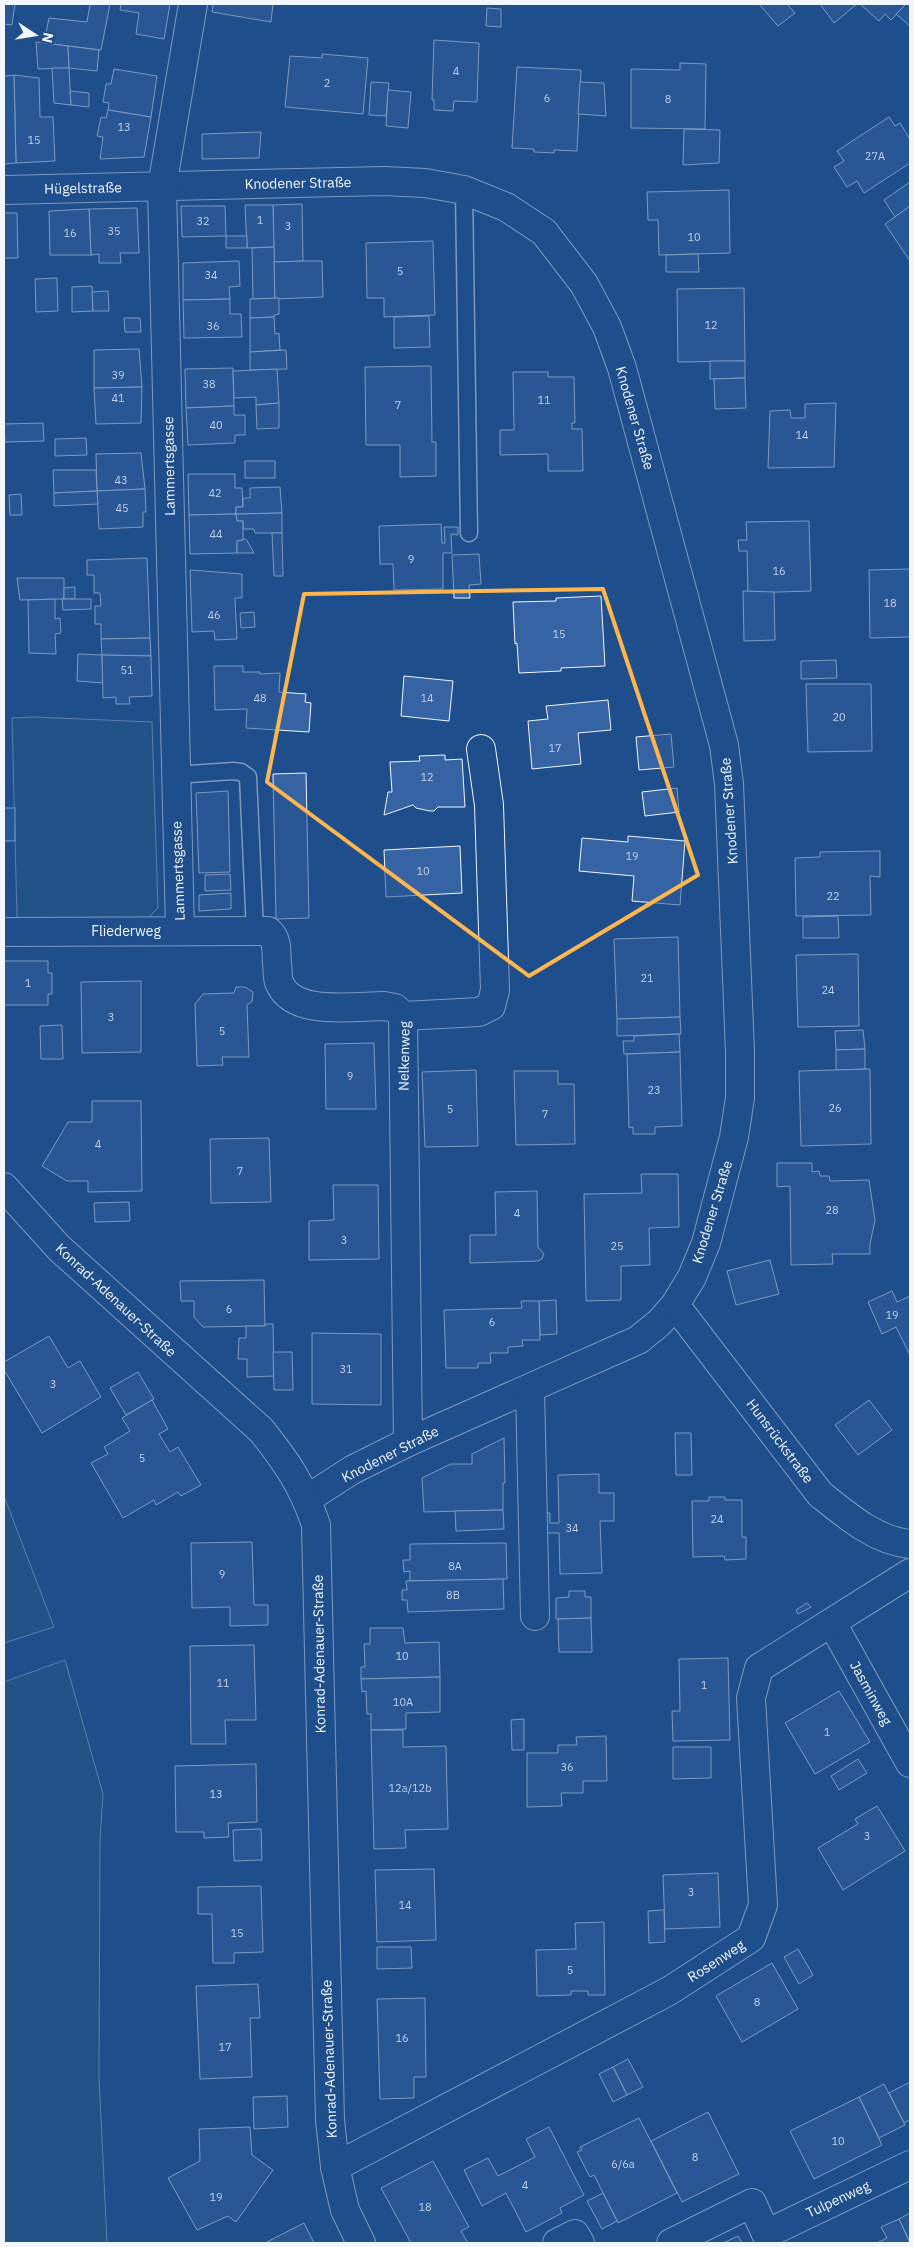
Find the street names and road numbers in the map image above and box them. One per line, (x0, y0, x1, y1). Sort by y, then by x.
street label: Knodener Straße (245, 173, 352, 193)
street label: Hügelstraße (44, 178, 122, 198)
street label: Knodener Straße (612, 364, 658, 472)
street label: Lammertsgasse (159, 416, 179, 516)
street label: Knodener Straße (716, 757, 742, 865)
street label: Lammertsgasse (167, 821, 189, 921)
street label: Fliederweg (91, 922, 161, 940)
street label: Nelkenweg (394, 1020, 414, 1091)
street label: Knodener Straße (688, 1158, 736, 1266)
street label: Konrad-Adenauer-Straße (52, 1239, 180, 1361)
street label: Hunsrückstraße (742, 1395, 818, 1487)
street label: Knodener Straße (338, 1422, 442, 1486)
street label: Konrad-Adenauer-Straße (309, 1574, 329, 1733)
street label: Jasminweg (846, 1658, 896, 1729)
street label: Rosenweg (684, 1935, 749, 1986)
street label: Konrad-Adenauer-Straße (317, 1979, 341, 2139)
street label: Tulpenweg (803, 2176, 873, 2222)

